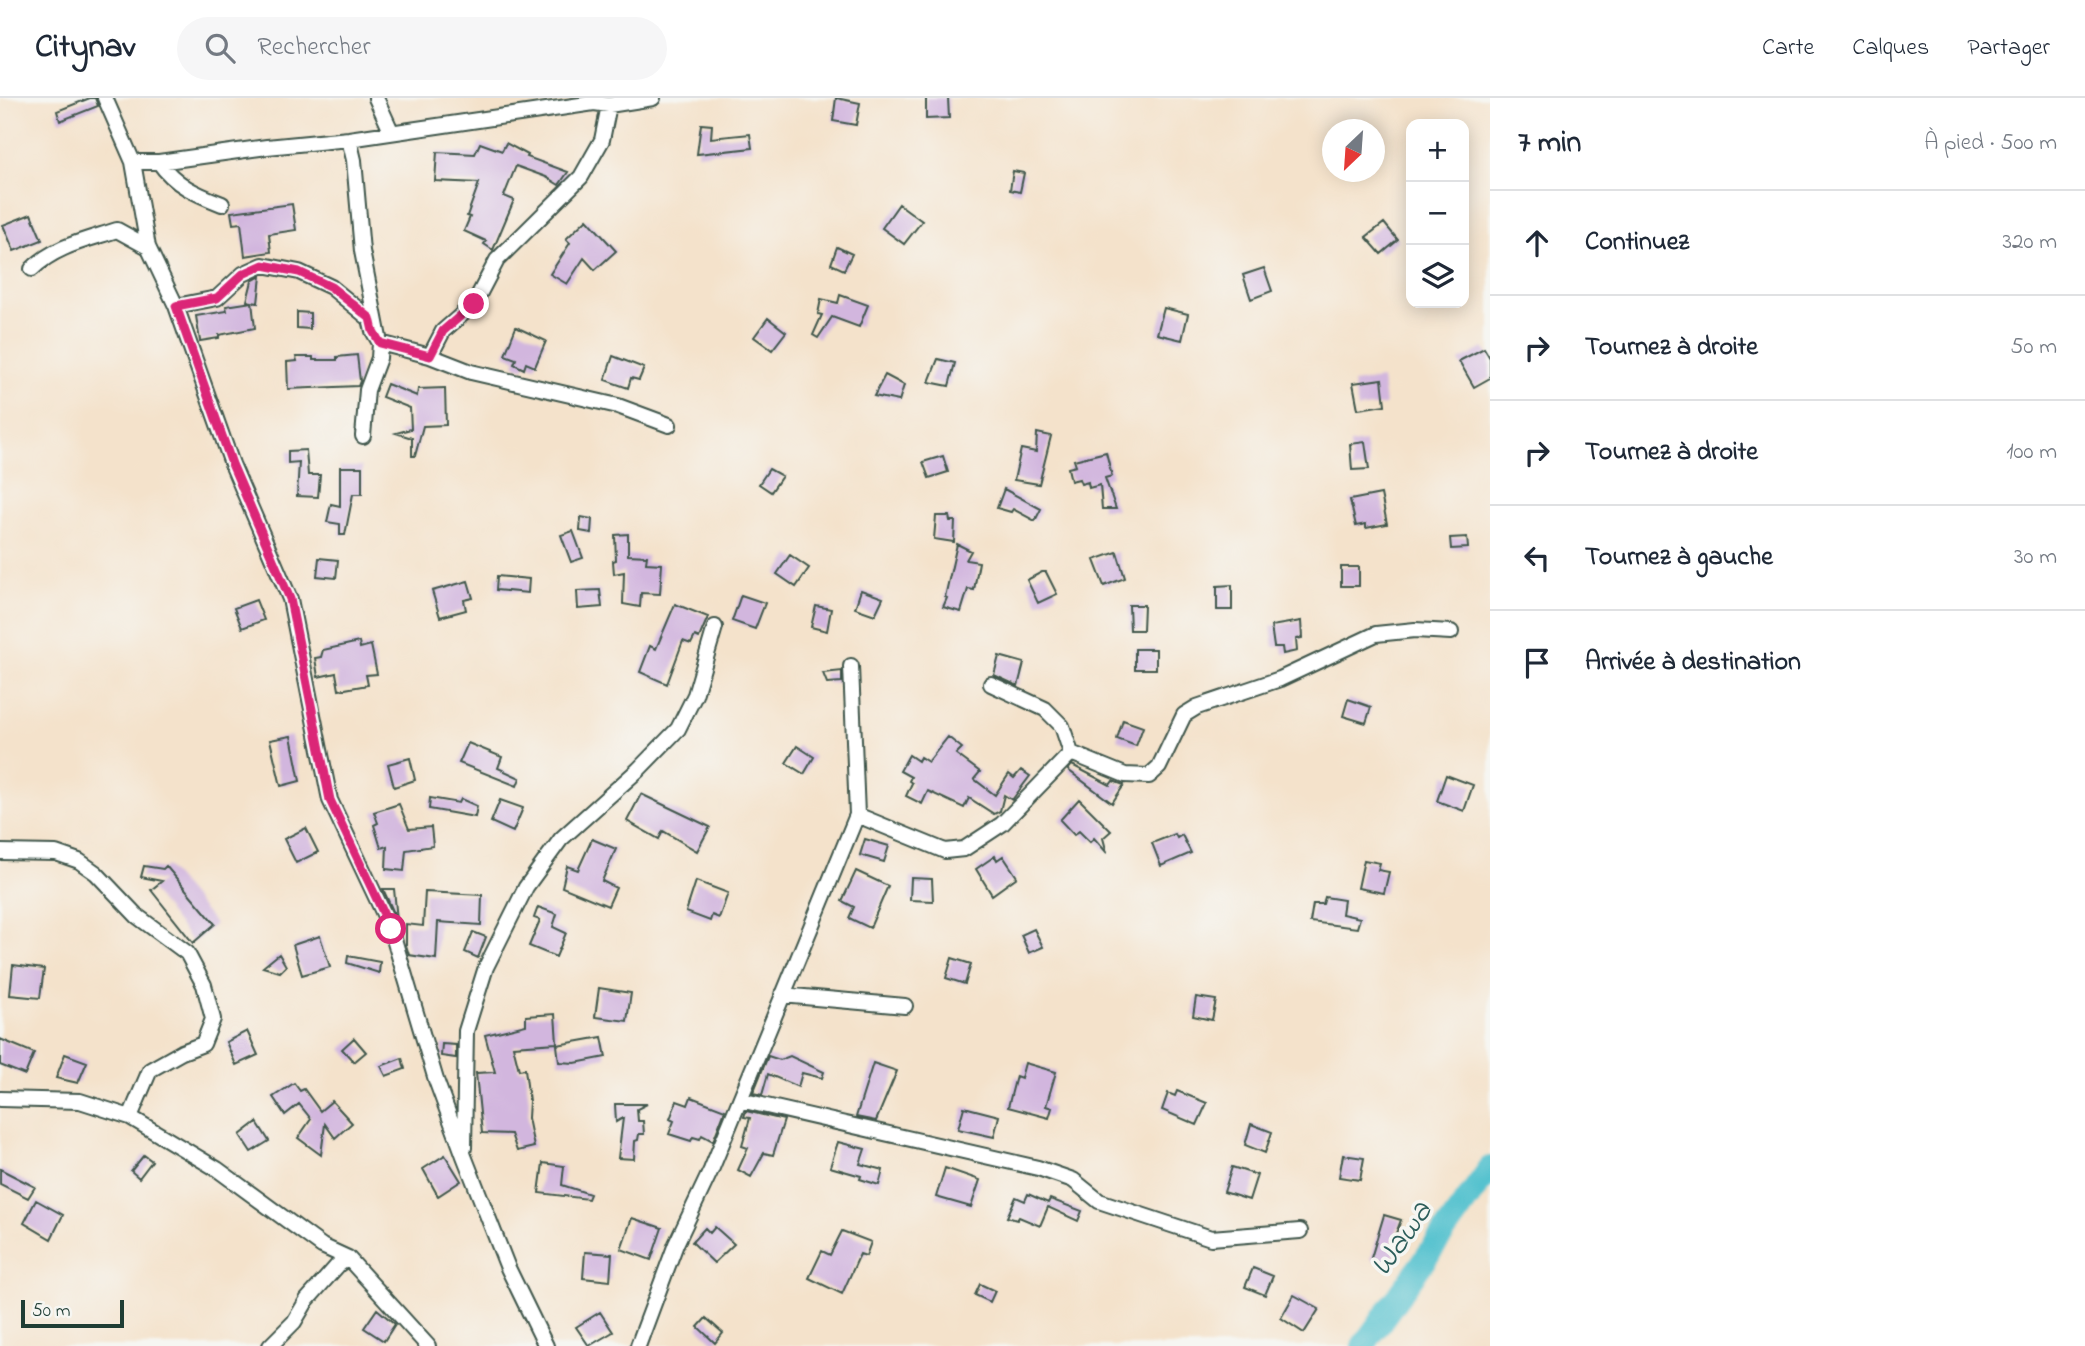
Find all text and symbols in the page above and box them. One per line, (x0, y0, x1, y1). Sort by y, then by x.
search box (177, 17, 667, 80)
text: Citynav (35, 24, 135, 72)
icon: search (201, 29, 239, 67)
text: Rechercher (257, 29, 371, 67)
text: Carte (1762, 31, 1814, 66)
text: Calques (1852, 31, 1929, 66)
text: Partager (1967, 31, 2050, 66)
north arrow (1322, 119, 1385, 182)
map controls (1406, 119, 1469, 308)
button: + (1406, 119, 1469, 182)
text: 7 min (1518, 122, 1581, 166)
text: À pied · 500 m (1924, 127, 2057, 160)
button: − (1406, 182, 1469, 245)
icon: ahead (1518, 224, 1556, 262)
text: Continuez (1585, 224, 1689, 262)
text: 320 m (2003, 226, 2057, 259)
button: layers (1406, 245, 1469, 308)
route end (458, 288, 489, 319)
icon: right (1518, 329, 1556, 367)
text: Tournez à droite (1585, 329, 1758, 367)
text: 50 m (2010, 331, 2057, 364)
icon: right (1518, 434, 1556, 472)
text: Tournez à droite (1585, 434, 1758, 472)
text: 100 m (2006, 436, 2057, 469)
icon: left (1518, 539, 1556, 577)
text: Tournez à gauche (1585, 539, 1773, 577)
text: 30 m (2014, 541, 2057, 574)
icon: arrive (1518, 644, 1556, 682)
text: Arrivée à destination (1585, 644, 1801, 682)
route start (375, 913, 406, 944)
water label: Wawa (1359, 1191, 1446, 1287)
scale bar (21, 1297, 124, 1329)
text: 50 m (32, 1298, 71, 1325)

